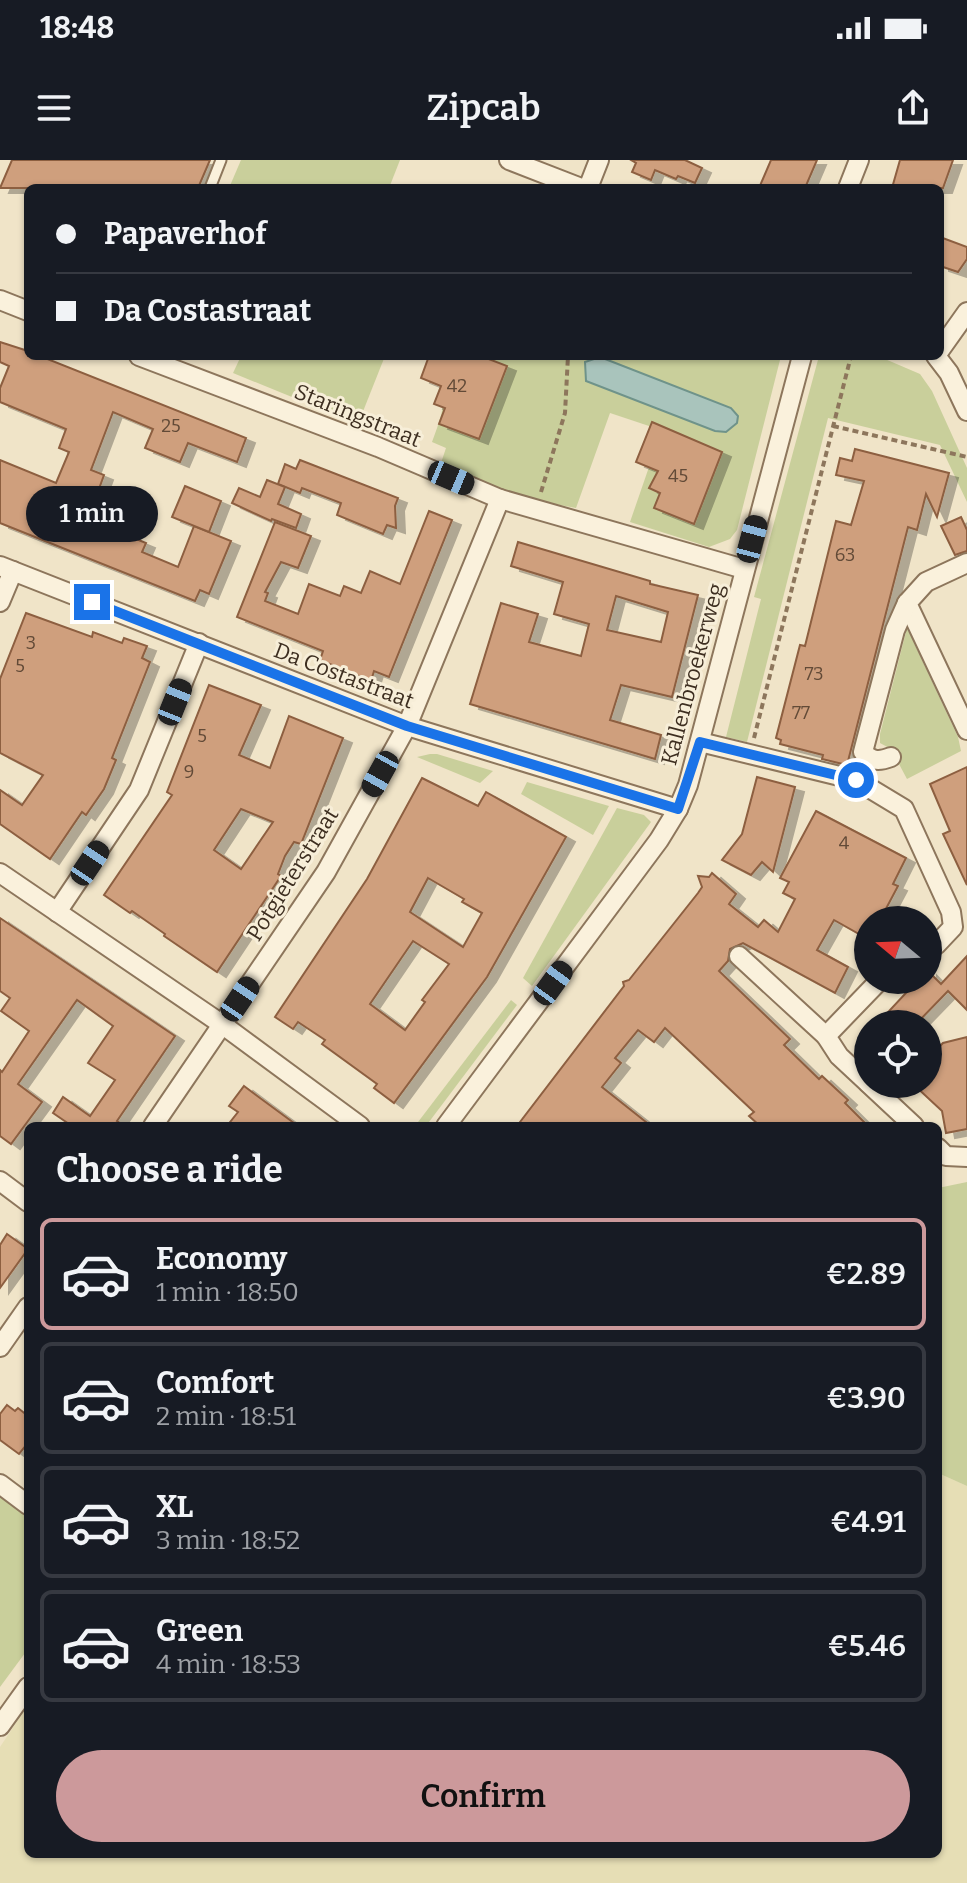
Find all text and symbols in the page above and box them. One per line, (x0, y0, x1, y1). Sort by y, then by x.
text: 18:48 (40, 10, 114, 46)
icon: menu (32, 86, 76, 130)
text: Zipcab (426, 86, 541, 130)
icon: share (891, 86, 935, 130)
text: Papaverhof (104, 216, 266, 252)
text: Da Costastraat (104, 293, 311, 329)
house number: 42 (447, 375, 467, 397)
street label: Staringstraat (291, 378, 425, 453)
house number: 25 (161, 415, 181, 437)
car (424, 458, 478, 498)
house number: 45 (668, 465, 688, 487)
callout: 1 min (26, 486, 158, 542)
text: 1 min (59, 498, 125, 529)
car (734, 513, 770, 565)
house number: 63 (835, 544, 855, 566)
street label: Kallenbroekerweg (655, 580, 730, 768)
route end (74, 584, 110, 620)
house number: 3 (26, 632, 36, 654)
street label: Da Costastraat (270, 636, 418, 715)
house number: 5 (15, 655, 25, 677)
house number: 73 (805, 663, 823, 685)
car (155, 675, 195, 729)
house number: 77 (792, 702, 810, 724)
house number: 5 (197, 725, 207, 747)
car (358, 747, 402, 801)
house number: 9 (184, 761, 194, 783)
route start (838, 762, 874, 798)
street label: Potgieterstraat (241, 802, 344, 946)
house number: 4 (839, 832, 850, 854)
car (67, 836, 113, 890)
north arrow (854, 906, 942, 994)
map controls (854, 906, 942, 1098)
car (529, 957, 577, 1009)
car (217, 972, 263, 1026)
button: locate (854, 1010, 942, 1098)
text: Choose a ride (56, 1148, 283, 1192)
icon: car (60, 1238, 132, 1310)
text: Economy (156, 1241, 287, 1277)
text: €2.89 (826, 1256, 906, 1292)
text: 1 min · 18:50 (156, 1277, 299, 1308)
icon: car (60, 1362, 132, 1434)
text: Comfort (156, 1365, 274, 1401)
text: €3.90 (826, 1380, 906, 1416)
text: 2 min · 18:51 (156, 1401, 296, 1432)
icon: car (60, 1486, 132, 1558)
text: XL (156, 1489, 193, 1525)
text: €4.91 (830, 1504, 906, 1540)
text: 3 min · 18:52 (156, 1525, 300, 1556)
icon: car (60, 1610, 132, 1682)
text: Green (156, 1613, 243, 1649)
text: €5.46 (828, 1628, 906, 1664)
text: 4 min · 18:53 (156, 1649, 301, 1680)
button: Confirm (56, 1750, 910, 1842)

